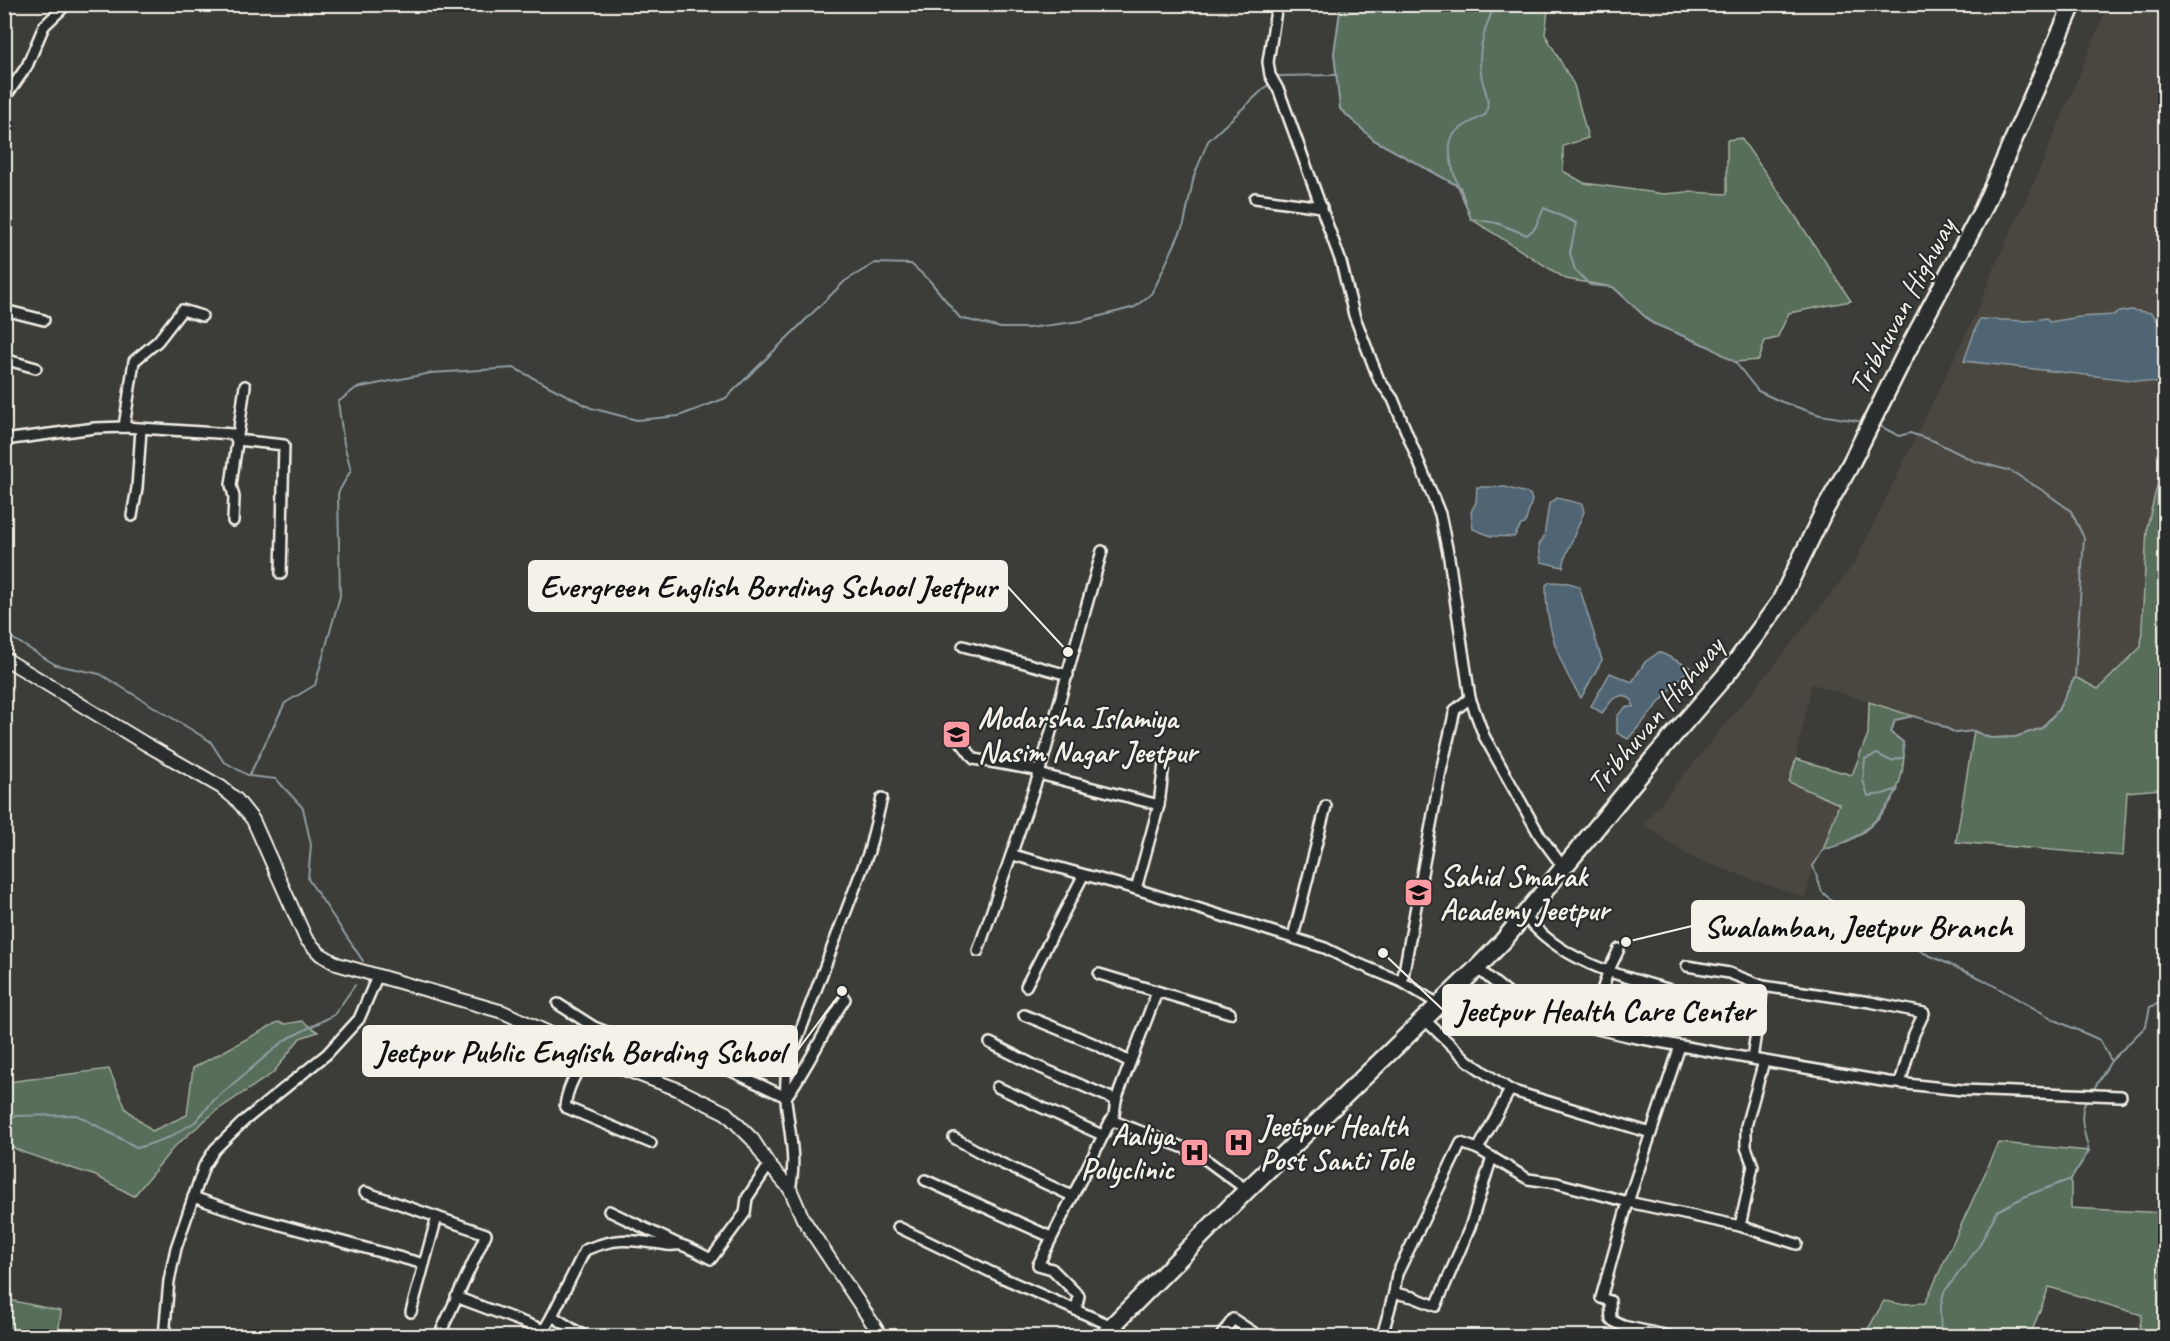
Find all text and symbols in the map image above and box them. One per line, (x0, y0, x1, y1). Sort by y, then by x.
street label: Tribhuvan Highway (1840, 209, 1966, 400)
callout: Evergreen English Bording School Jeetpur (529, 561, 1007, 611)
text: Evergreen English Bording School Jeetpur (540, 566, 1000, 607)
street label: Tribhuvan Highway (1578, 626, 1734, 801)
place label: Modarsha Islamiya Nasim Nagar Jeetpur (978, 699, 1200, 771)
school or university icon: Modarsha Islamiya Nasim Nagar Jeetpur (941, 719, 973, 751)
place label: Sahid Smarak Academy Jeetpur (1440, 857, 1612, 929)
school or university icon: Sahid Smarak Academy Jeetpur (1403, 877, 1435, 909)
callout: Swalamban, Jeetpur Branch (1692, 901, 2024, 951)
text: Swalamban, Jeetpur Branch (1704, 906, 2014, 947)
callout: Jeetpur Health Care Center (1443, 985, 1766, 1035)
text: Jeetpur Health Care Center (1454, 990, 1758, 1031)
callout: Jeetpur Public English Bording School (363, 1026, 797, 1076)
text: Jeetpur Public English Bording School (373, 1031, 791, 1072)
place label: Jeetpur Health Post Santi Tole (1258, 1107, 1415, 1179)
place label: Aaliya Polyclinic (1081, 1116, 1176, 1189)
hospital icon: Jeetpur Health Post Santi Tole (1223, 1127, 1255, 1159)
hospital icon: Aaliya Polyclinic (1179, 1136, 1211, 1168)

